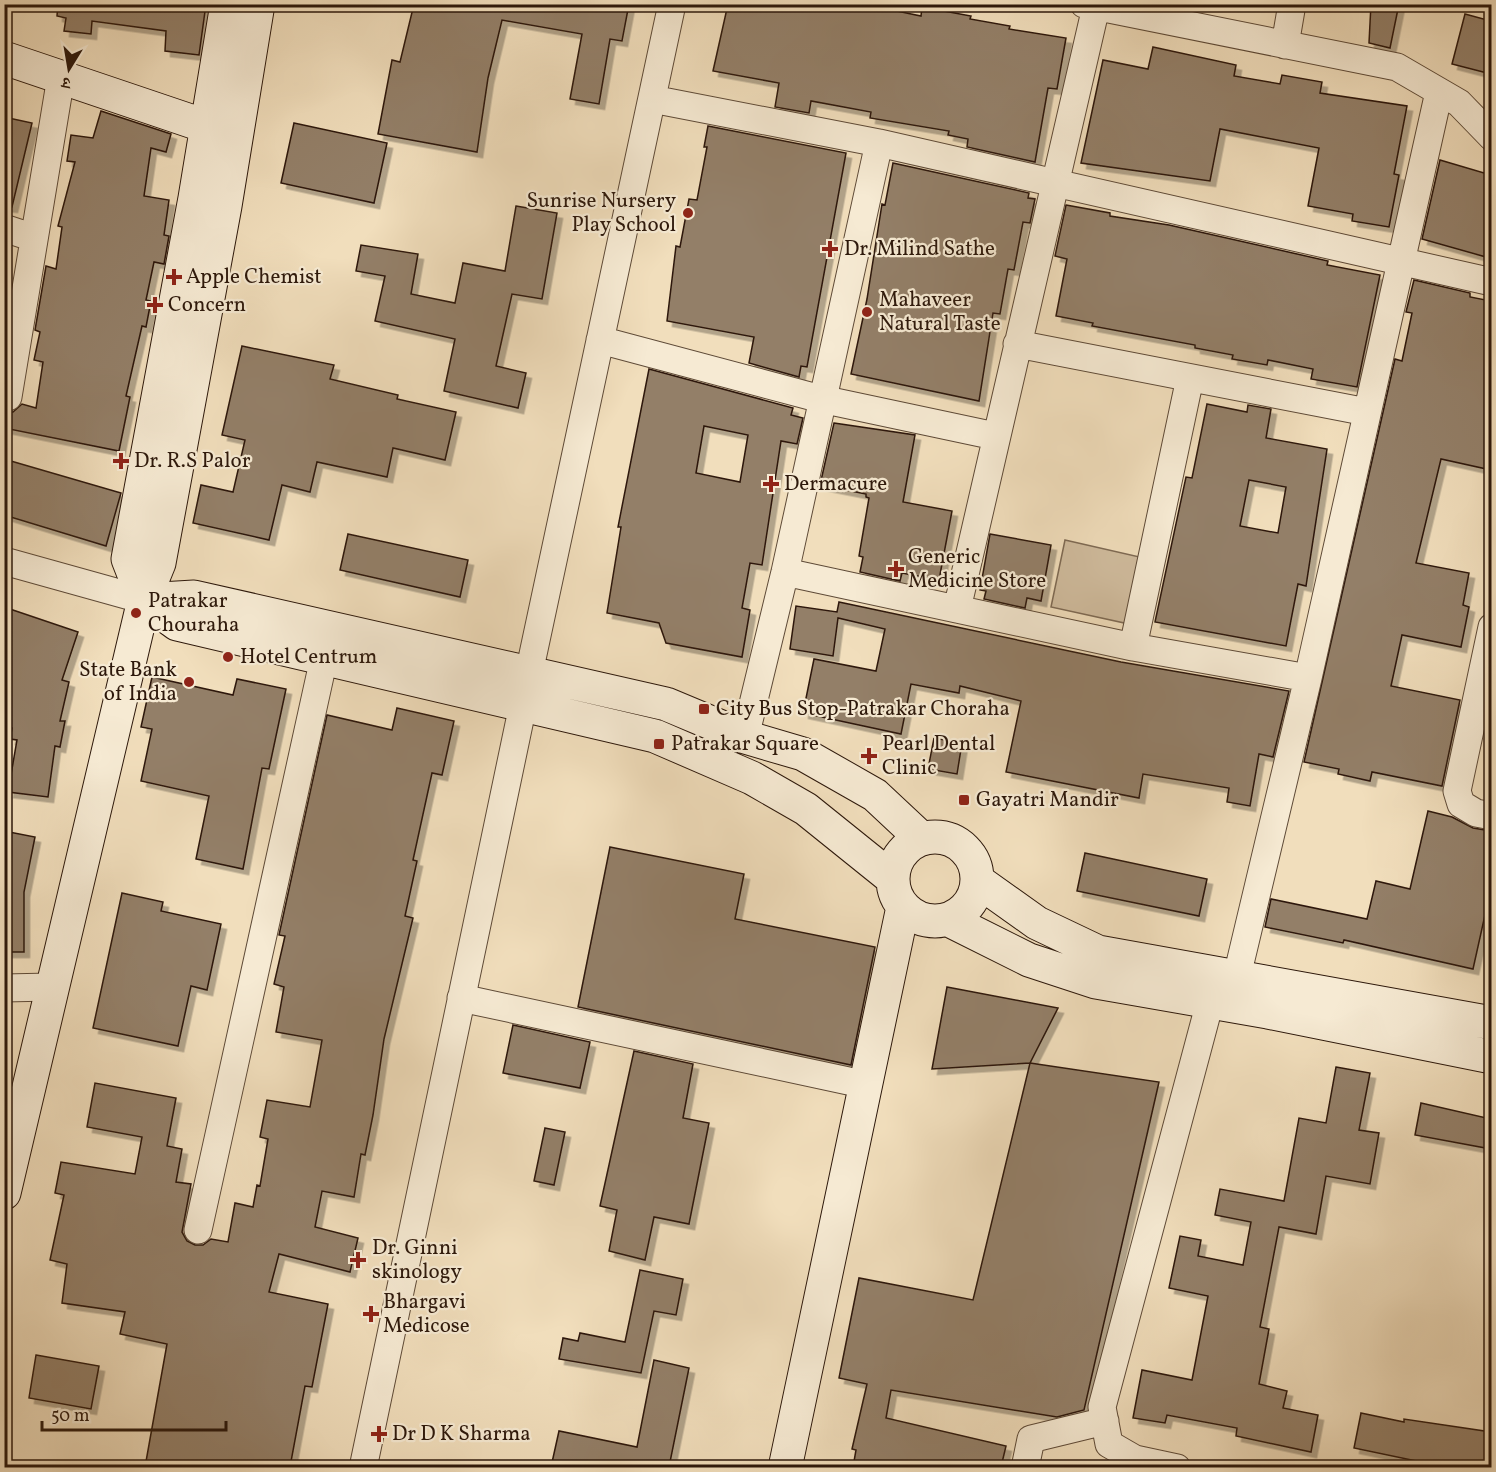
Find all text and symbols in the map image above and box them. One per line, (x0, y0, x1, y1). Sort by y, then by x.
north arrow (39, 39, 99, 99)
text: उ (59, 70, 74, 94)
place label: Sunrise Nursery Play School (526, 187, 677, 240)
marker: Sunrise Nursery Play School (681, 206, 695, 220)
place label: Dr. Milind Sathe (844, 235, 995, 264)
marker: Dr. Milind Sathe (821, 240, 839, 258)
place label: Apple Chemist (186, 263, 322, 292)
marker: Apple Chemist (167, 270, 181, 284)
place label: Mahaveer Natural Taste (879, 286, 1001, 339)
place label: Concern (168, 291, 246, 320)
marker: Concern (146, 296, 164, 314)
marker: Mahaveer Natural Taste (860, 305, 874, 319)
place label: Dr. R.S Palor (134, 447, 251, 476)
marker: Dr. R.S Palor (112, 452, 130, 470)
place label: Dermacure (784, 470, 887, 499)
marker: Dermacure (762, 475, 780, 493)
place label: Generic Medicine Store (908, 543, 1046, 596)
marker: Generic Medicine Store (889, 562, 903, 576)
place label: Patrakar Chouraha (148, 587, 239, 640)
marker: Patrakar Chouraha (129, 606, 143, 620)
place label: Hotel Centrum (240, 643, 377, 672)
marker: Hotel Centrum (221, 650, 235, 664)
place label: State Bank of India (79, 656, 178, 709)
marker: State Bank of India (182, 675, 196, 689)
place label: City Bus Stop-Patrakar Choraha (716, 695, 1010, 724)
marker: City Bus Stop-Patrakar Choraha (697, 702, 711, 716)
place label: Patrakar Square (671, 730, 819, 759)
place label: Pearl Dental Clinic (882, 730, 995, 783)
marker: Patrakar Square (652, 737, 666, 751)
marker: Pearl Dental Clinic (860, 747, 878, 765)
place label: Gayatri Mandir (976, 786, 1119, 815)
marker: Gayatri Mandir (957, 793, 971, 807)
place label: Dr. Ginni skinology (372, 1234, 462, 1287)
marker: Dr. Ginni skinology (349, 1251, 367, 1269)
place label: Bhargavi Medicose (383, 1288, 470, 1341)
marker: Bhargavi Medicose (364, 1307, 378, 1321)
scale bar (42, 1394, 226, 1432)
text: 50 m (51, 1404, 90, 1429)
place label: Dr D K Sharma (392, 1420, 531, 1449)
marker: Dr D K Sharma (370, 1425, 388, 1443)

